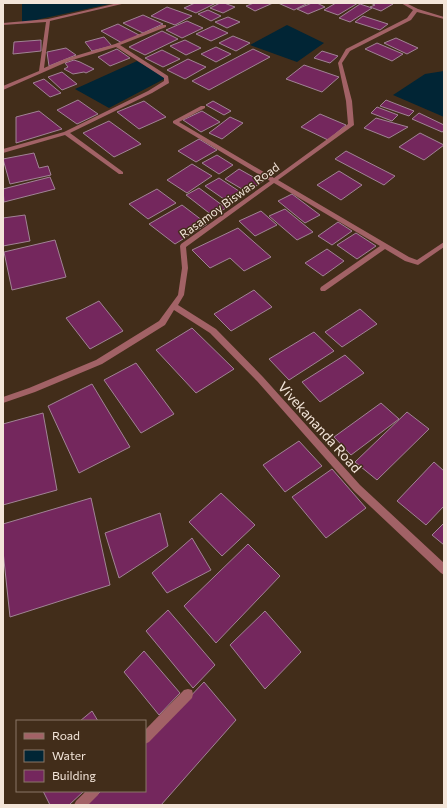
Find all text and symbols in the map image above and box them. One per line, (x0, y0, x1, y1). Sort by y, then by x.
street label: Rasamoy Biswas Road (176, 159, 282, 241)
street label: Vivekananda Road (275, 378, 365, 476)
legend (16, 720, 146, 792)
text: Road (52, 728, 80, 742)
text: Water (52, 748, 86, 762)
text: Building (52, 768, 96, 782)

